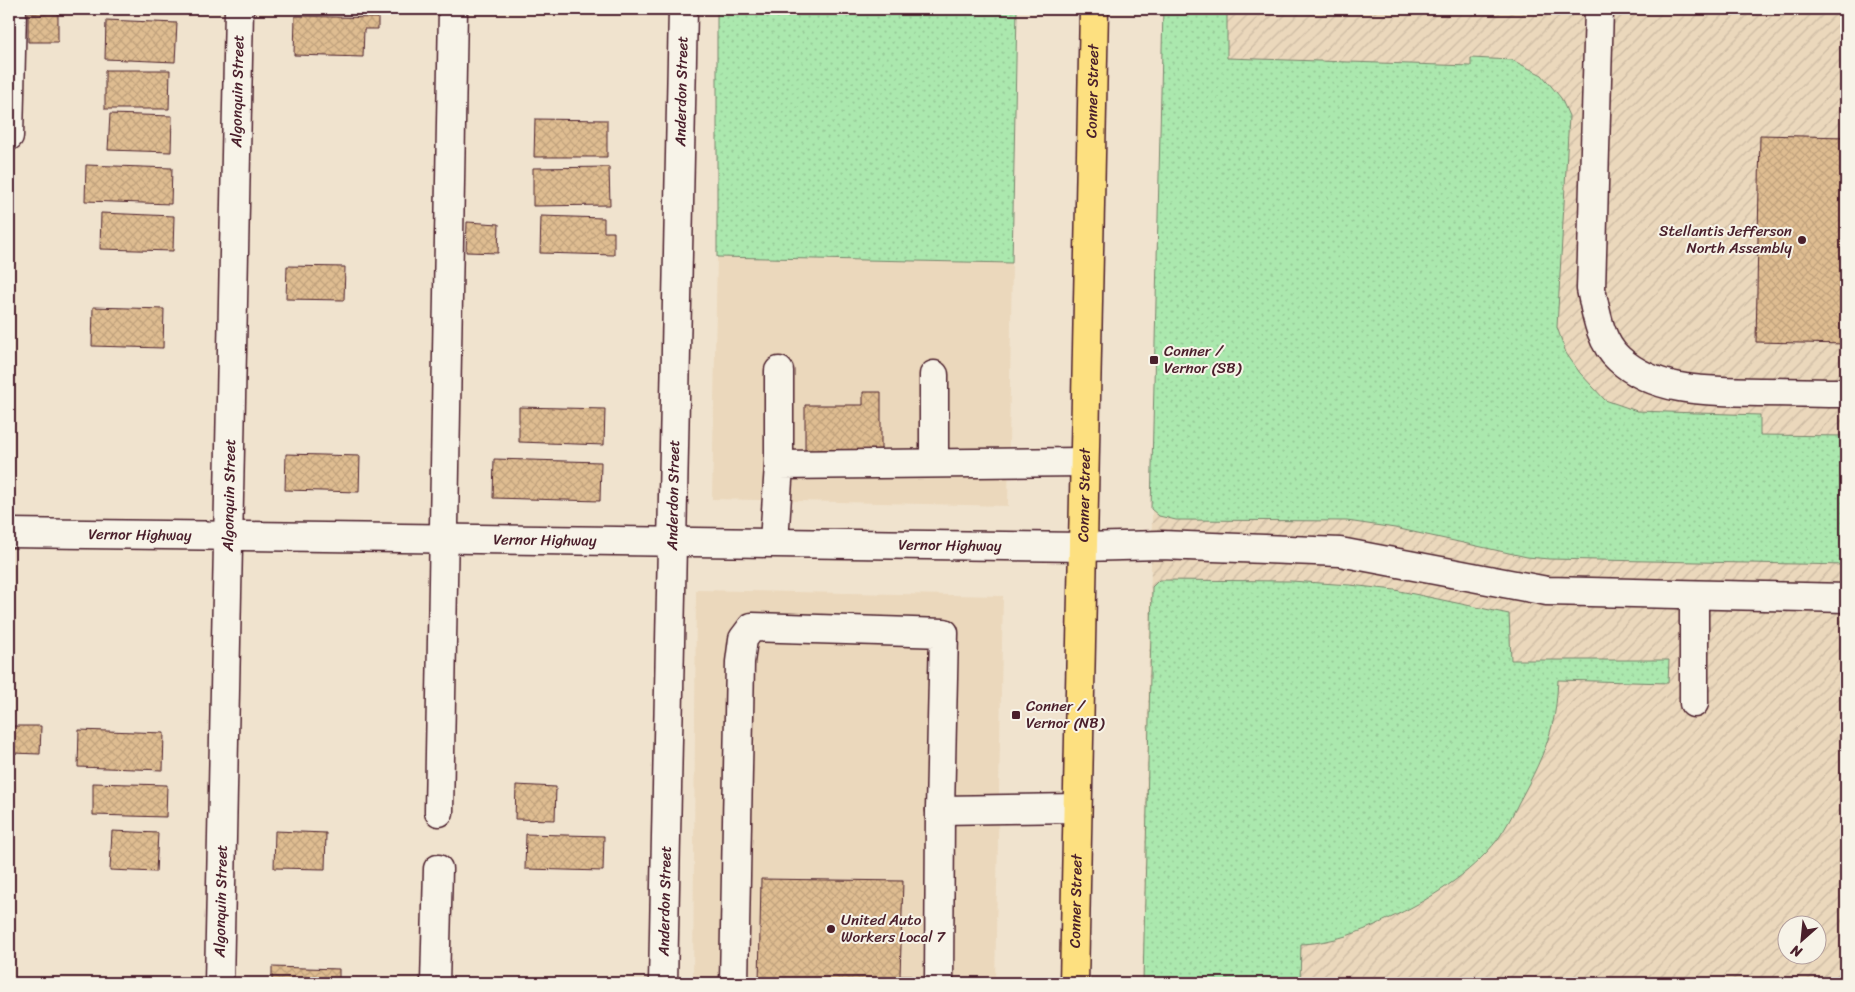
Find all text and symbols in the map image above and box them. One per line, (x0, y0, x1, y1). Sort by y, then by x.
street label: Algonquin Street (223, 34, 251, 149)
street label: Anderdon Street (667, 35, 695, 148)
street label: Conner Street (1078, 43, 1106, 138)
place label: Stellantis Jefferson North Assembly (1659, 218, 1792, 261)
marker: Stellantis Jefferson North Assembly (1796, 234, 1808, 246)
place label: Conner / Vernor (SB) (1164, 338, 1242, 381)
marker: Conner / Vernor (SB) (1148, 354, 1160, 366)
street label: Algonquin Street (215, 438, 243, 553)
street label: Anderdon Street (659, 439, 687, 552)
street label: Conner Street (1070, 447, 1098, 542)
street label: Vernor Highway (88, 521, 192, 548)
street label: Vernor Highway (493, 526, 597, 554)
street label: Vernor Highway (898, 532, 1002, 559)
place label: Conner / Vernor (NB) (1026, 693, 1105, 736)
marker: Conner / Vernor (NB) (1010, 709, 1022, 721)
street label: Algonquin Street (207, 844, 235, 959)
street label: Anderdon Street (651, 845, 679, 957)
street label: Conner Street (1062, 853, 1090, 948)
place label: United Auto Workers Local 7 (841, 907, 947, 950)
north arrow (1778, 914, 1828, 964)
marker: United Auto Workers Local 7 (825, 923, 837, 935)
text: N (1786, 938, 1807, 965)

